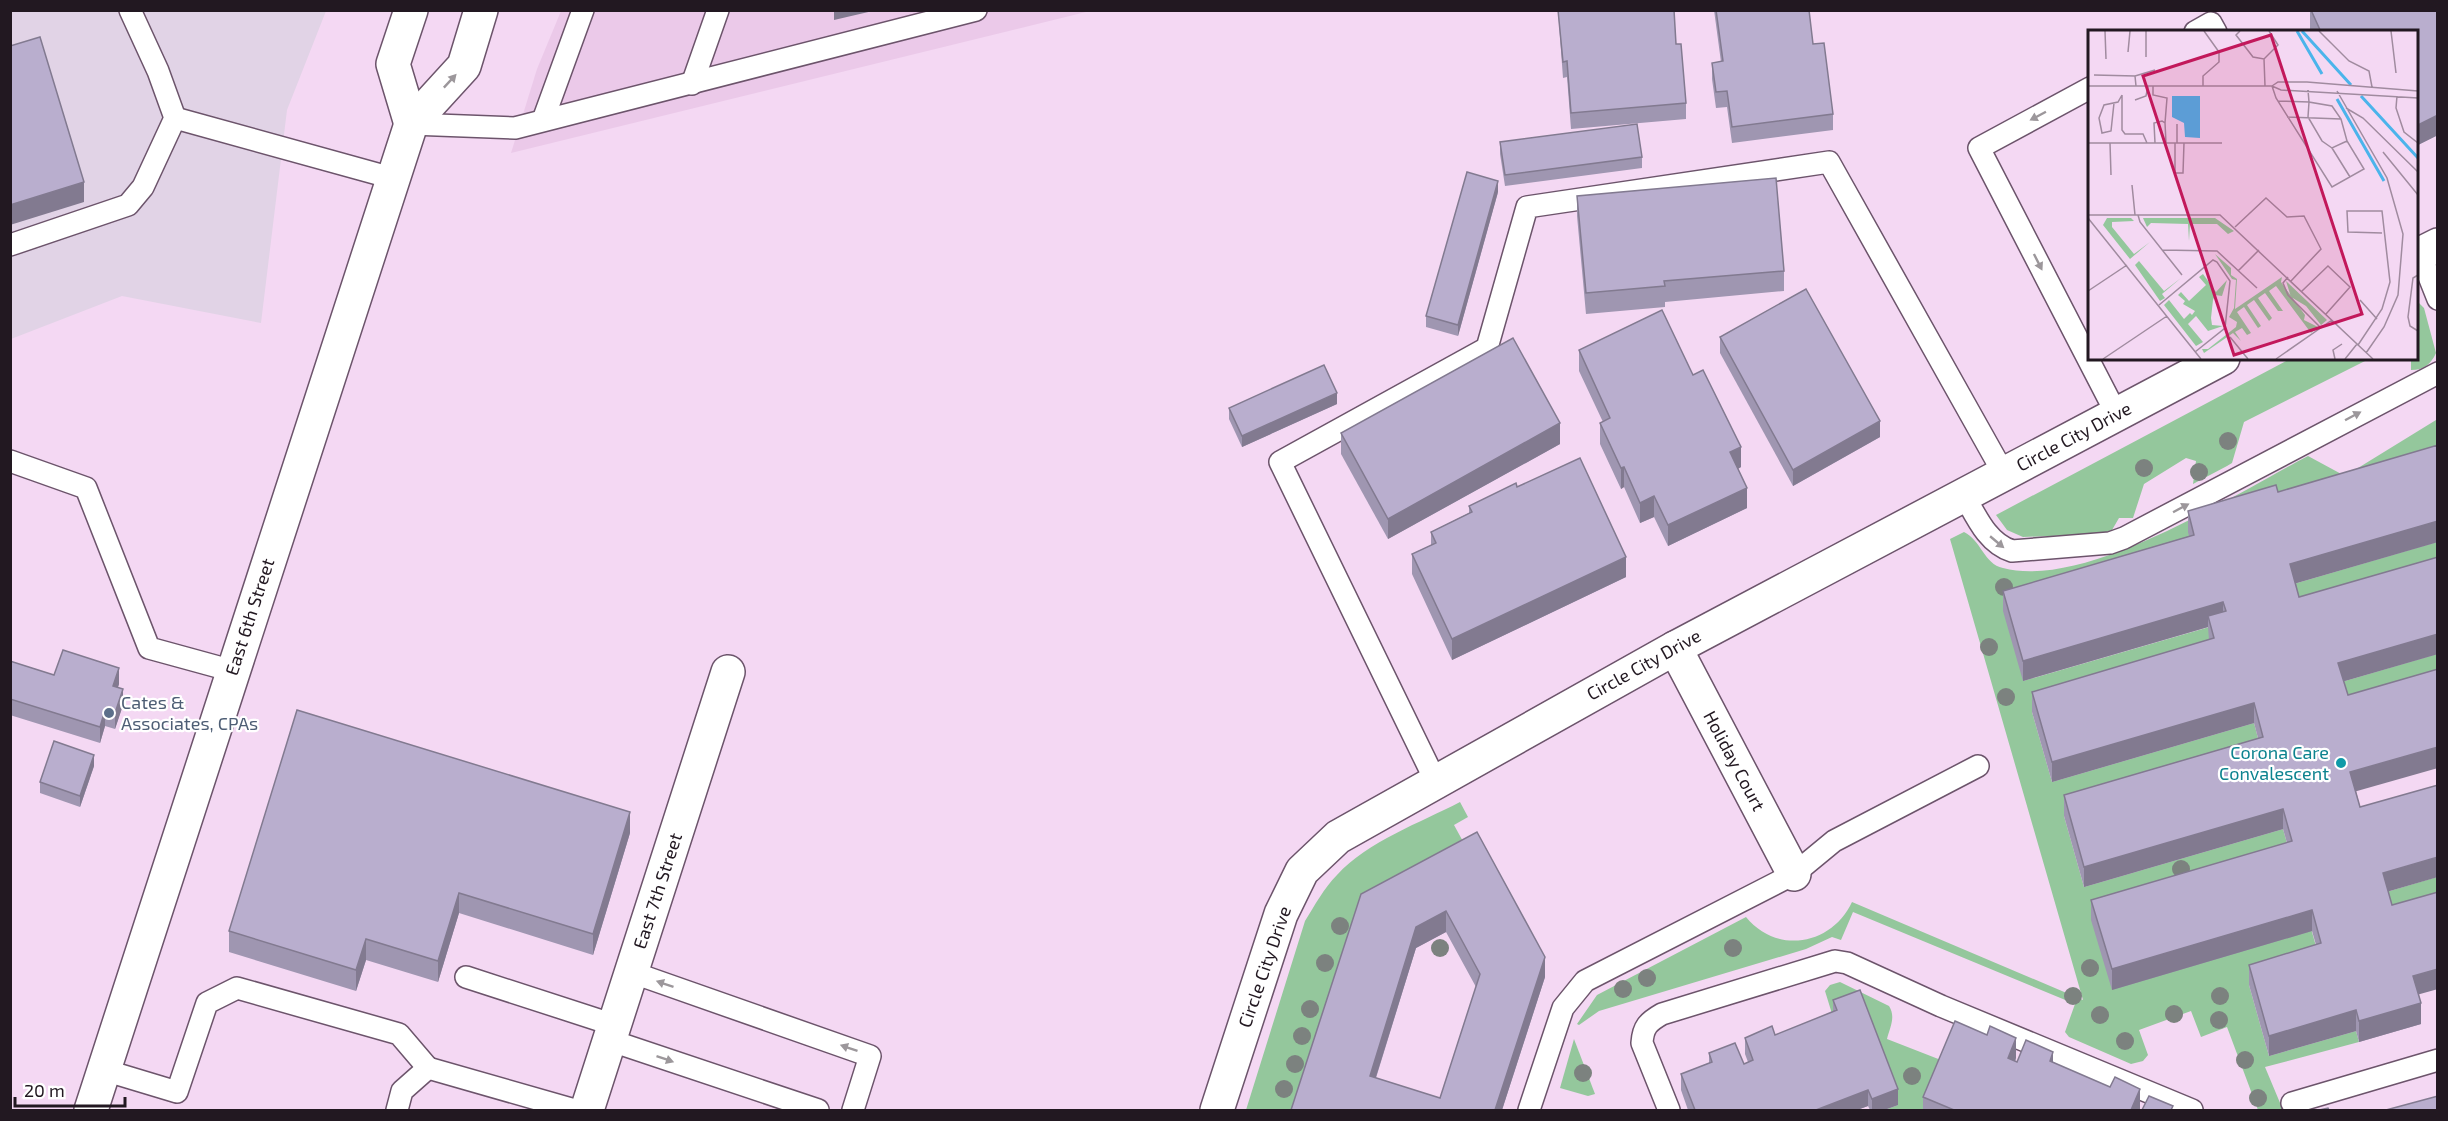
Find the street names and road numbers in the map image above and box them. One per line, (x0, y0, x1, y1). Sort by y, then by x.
street label: Circle City Drive (2012, 397, 2135, 476)
street label: East 6th Street (220, 555, 278, 678)
street label: Circle City Drive (1583, 624, 1704, 705)
street label: Holiday Court (1699, 707, 1771, 814)
street label: East 7th Street (628, 830, 686, 951)
street label: Circle City Drive (1233, 903, 1295, 1030)

